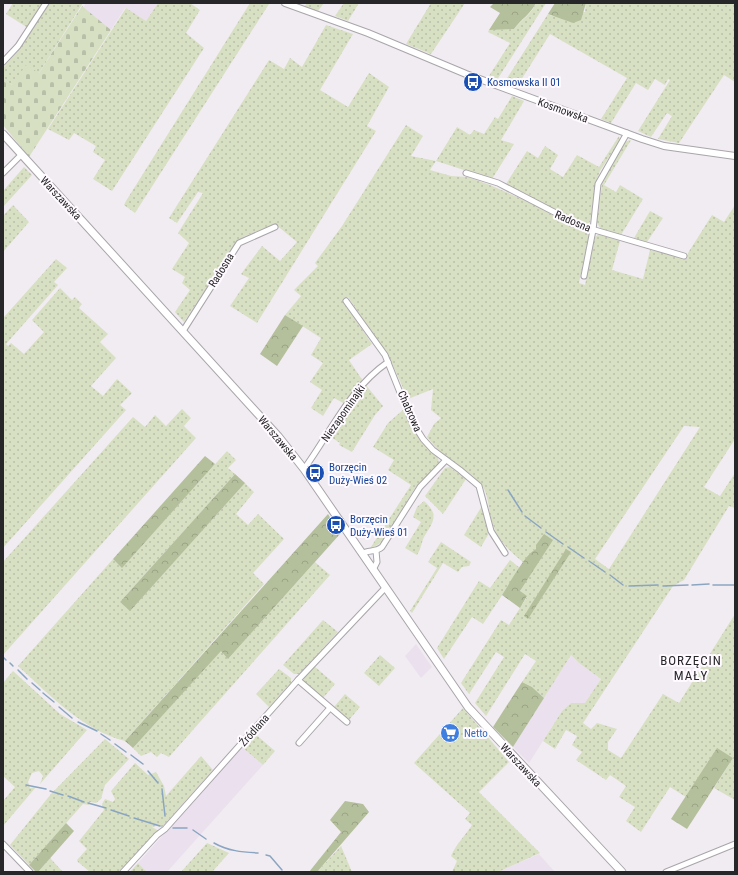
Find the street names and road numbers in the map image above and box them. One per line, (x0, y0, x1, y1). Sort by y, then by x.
street label: Kosmowska (536, 95, 590, 126)
street label: Warszawska (37, 174, 84, 223)
street label: Radosna (553, 208, 593, 235)
street label: Radosna (206, 251, 237, 290)
street label: Niezapominajki (319, 382, 368, 444)
street label: Chabrowa (395, 389, 424, 434)
street label: Warszawska (255, 413, 300, 463)
street label: Źródlana (237, 712, 272, 749)
street label: Warszawska (497, 741, 544, 790)

